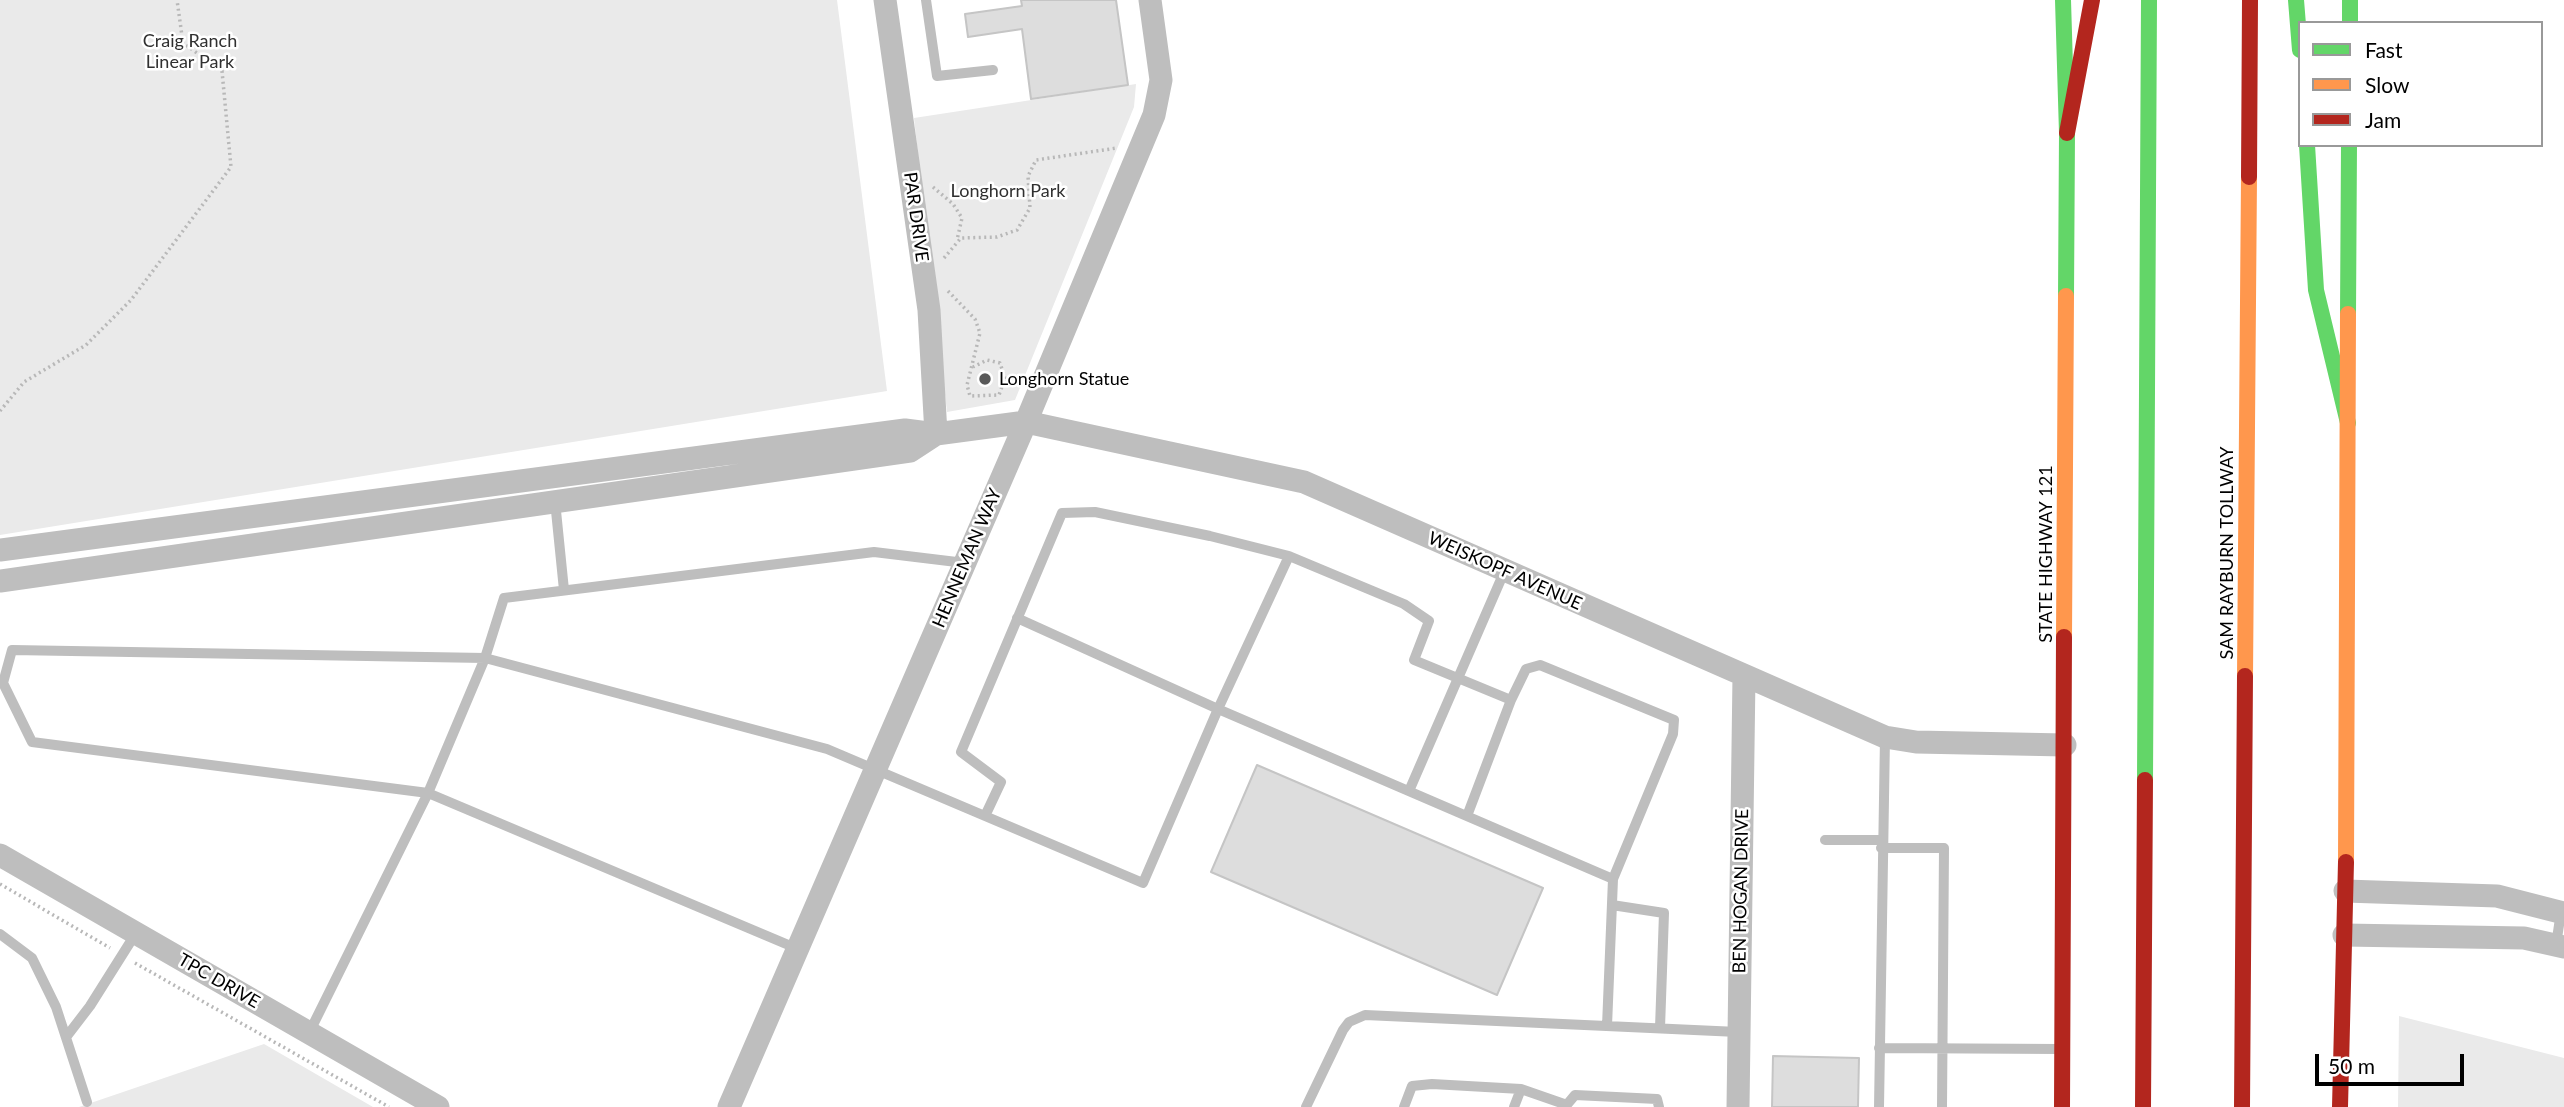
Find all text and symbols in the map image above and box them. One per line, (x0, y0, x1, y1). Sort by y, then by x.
legend (2298, 21, 2543, 147)
park label: Craig Ranch Linear Park (143, 30, 237, 72)
text: Fast (2365, 37, 2402, 62)
text: Slow (2365, 72, 2409, 97)
text: Jam (2365, 107, 2401, 132)
street label: PAR DRIVE (899, 171, 933, 263)
park label: Longhorn Park (951, 180, 1065, 202)
place label: Longhorn Statue (999, 368, 1129, 390)
marker: Longhorn Statue (977, 371, 993, 387)
street label: SAM RAYBURN TOLLWAY (2216, 447, 2238, 659)
street label: STATE HIGHWAY 121 (2035, 465, 2057, 643)
street label: HENNEMAN WAY (928, 485, 1006, 631)
street label: WEISKOPF AVENUE (1425, 527, 1585, 615)
street label: BEN HOGAN DRIVE (1729, 808, 1753, 974)
street label: TPC DRIVE (174, 949, 264, 1013)
scale bar (2319, 1040, 2468, 1084)
text: 50 m (2328, 1053, 2375, 1078)

